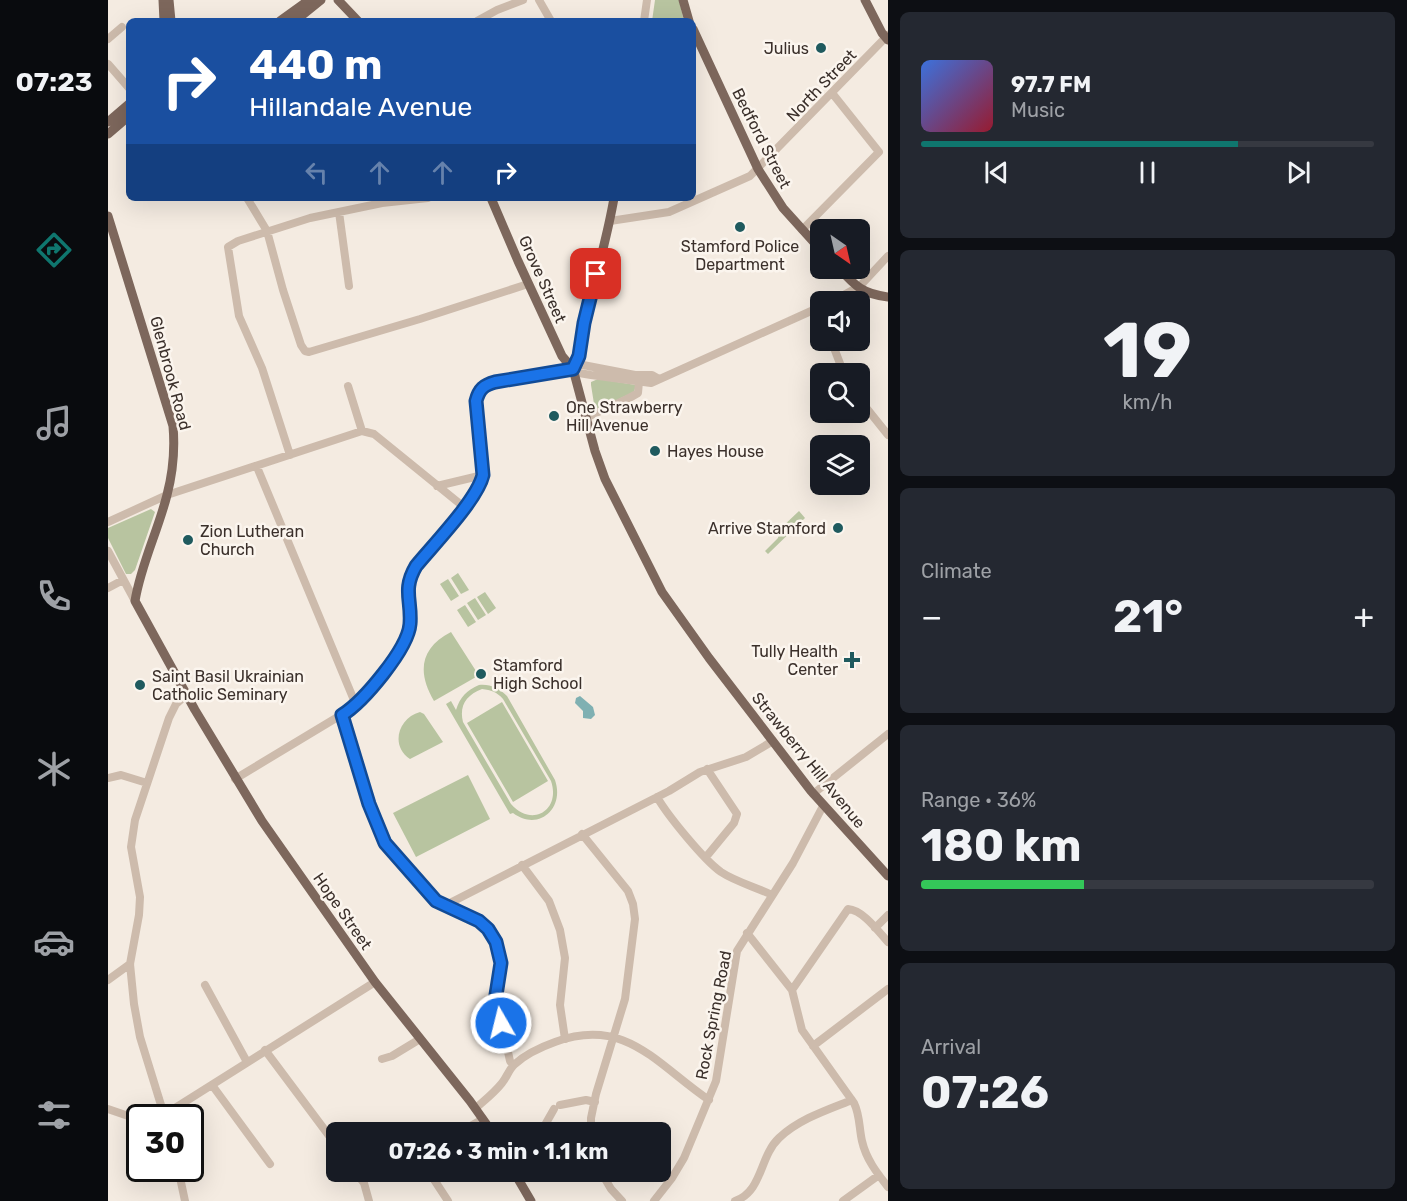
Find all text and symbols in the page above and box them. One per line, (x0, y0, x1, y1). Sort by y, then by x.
place label: Julius (764, 39, 809, 58)
text: 440 m (249, 40, 382, 90)
marker: Julius (814, 41, 828, 55)
icon: right (150, 42, 228, 120)
street label: North Street (782, 45, 860, 125)
text: 07:23 (15, 66, 93, 98)
text: 97.7 FM (1011, 71, 1091, 98)
street label: Bedford Street (728, 85, 795, 192)
text: Hillandale Avenue (249, 91, 472, 123)
text: Music (1011, 98, 1065, 122)
icon: left (300, 156, 333, 189)
icon: ahead (363, 156, 396, 189)
icon: ahead (426, 156, 459, 189)
icon: right (489, 156, 522, 189)
icon: previous (980, 156, 1013, 189)
icon: pause (1131, 156, 1164, 189)
icon: next (1282, 156, 1315, 189)
north arrow (810, 219, 870, 279)
map controls (810, 219, 870, 495)
marker: Stamford Police Department (733, 220, 747, 234)
icon: directions (33, 229, 75, 271)
street label: Grove Street (515, 233, 570, 326)
place label: Stamford Police Department (681, 237, 799, 274)
pin (570, 248, 621, 299)
icon: arrive (579, 257, 612, 290)
button: sound (810, 291, 870, 351)
text: 19 (1103, 304, 1192, 397)
street label: Glenbrook Road (146, 314, 195, 432)
button: search (810, 363, 870, 423)
text: km/h (1123, 390, 1172, 414)
place label: One Strawberry Hill Avenue (566, 398, 683, 435)
icon: music (33, 402, 75, 444)
marker: One Strawberry Hill Avenue (547, 409, 561, 423)
button: layers (810, 435, 870, 495)
place label: Hayes House (667, 442, 764, 461)
marker: Hayes House (648, 444, 662, 458)
place label: Arrive Stamford (708, 519, 826, 538)
marker: Arrive Stamford (831, 521, 845, 535)
place label: Zion Lutheran Church (200, 522, 304, 559)
marker: Zion Lutheran Church (181, 533, 195, 547)
text: Climate (921, 559, 992, 583)
icon: phone (33, 575, 75, 617)
text: 21° (1113, 590, 1183, 643)
text: − (921, 597, 942, 636)
text: + (1353, 597, 1374, 636)
place label: Tully Health Center (751, 642, 838, 679)
marker: Tully Health Center (843, 651, 861, 669)
place label: Stamford High School (493, 656, 582, 693)
place label: Saint Basil Ukrainian Catholic Seminary (152, 667, 304, 704)
marker: Stamford High School (474, 667, 488, 681)
marker: Saint Basil Ukrainian Catholic Seminary (133, 678, 147, 692)
street label: Strawberry Hill Avenue (748, 689, 869, 832)
icon: climate (33, 748, 75, 790)
text: Range · 36% (921, 788, 1036, 812)
text: 180 km (921, 819, 1082, 872)
street label: Hope Street (309, 869, 376, 953)
icon: car (33, 921, 75, 963)
street label: Rock Spring Road (692, 949, 735, 1081)
position arrow (469, 991, 533, 1055)
text: Arrival (921, 1035, 981, 1059)
text: 07:26 (921, 1066, 1049, 1119)
icon: filters (33, 1094, 75, 1136)
speed limit sign: 30 (126, 1104, 204, 1182)
text: 07:26 · 3 min · 1.1 km (388, 1138, 609, 1165)

